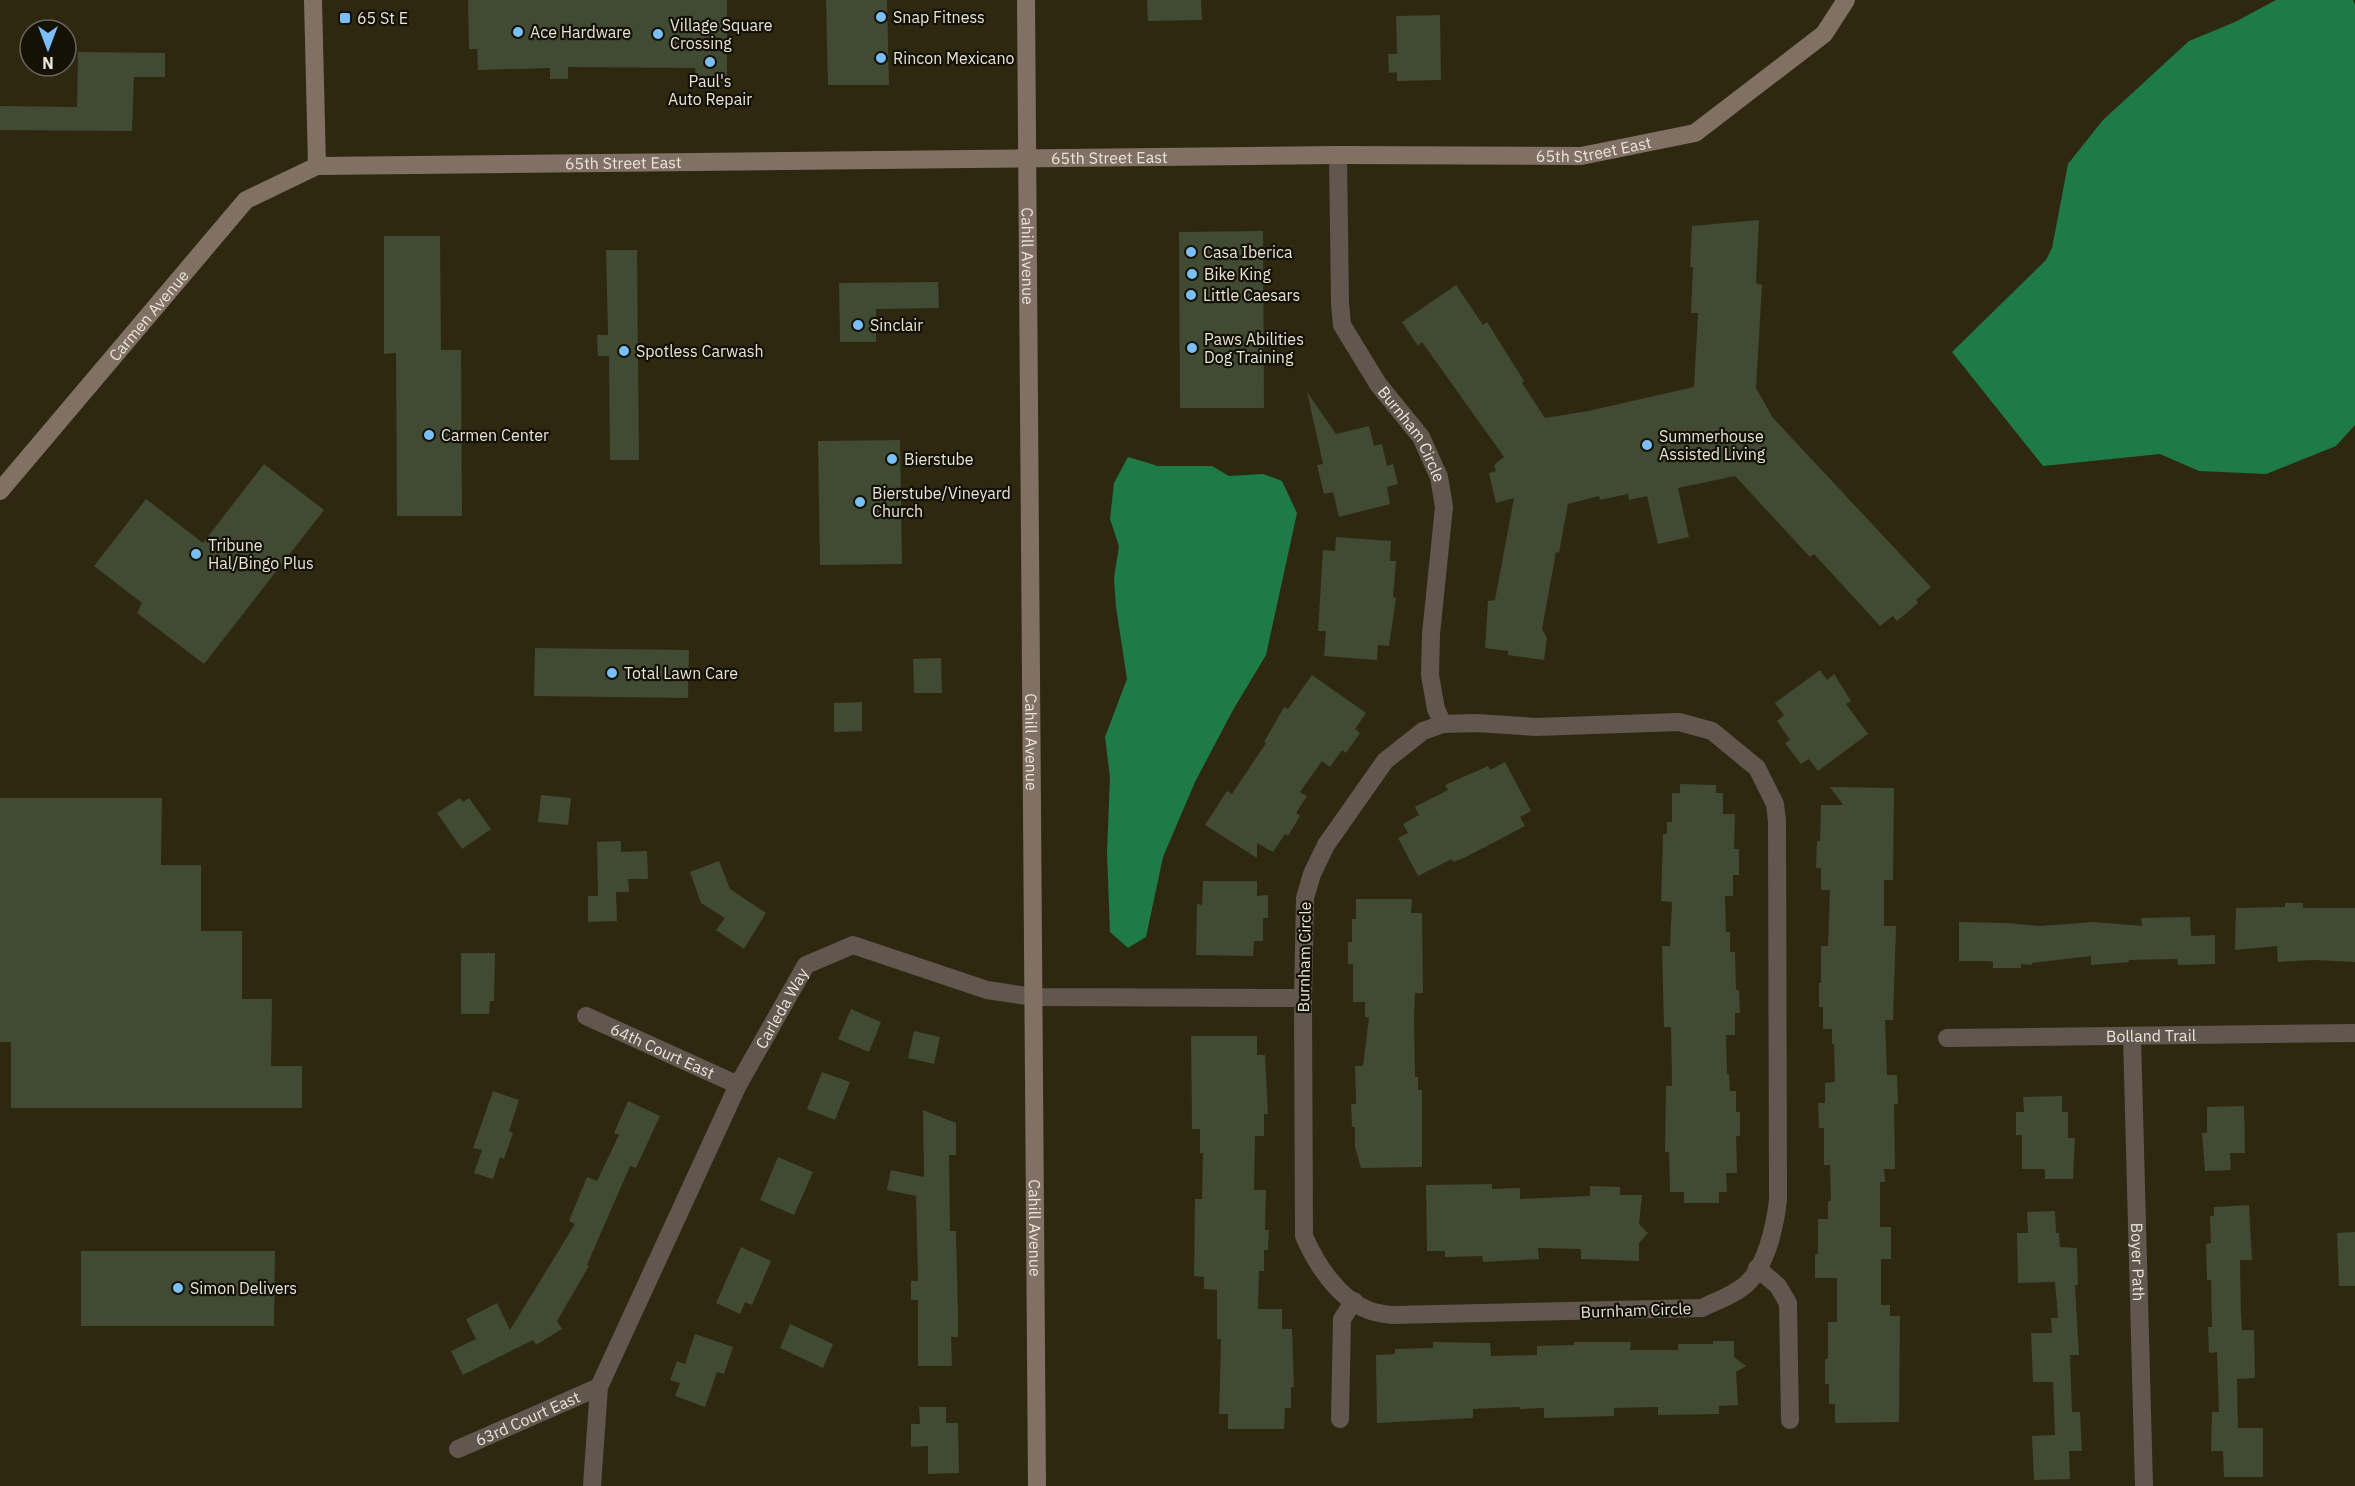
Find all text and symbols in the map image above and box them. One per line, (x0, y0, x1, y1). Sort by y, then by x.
place label: Snap Fitness (893, 7, 985, 27)
place label: 65 St E (357, 8, 408, 28)
marker: Snap Fitness (874, 10, 888, 24)
marker: 65 St E (338, 11, 352, 25)
place label: Village Square Crossing (670, 15, 773, 53)
north arrow (18, 18, 78, 78)
place label: Ace Hardware (530, 22, 631, 42)
marker: Ace Hardware (511, 25, 525, 39)
marker: Village Square Crossing (651, 27, 665, 41)
place label: Rincon Mexicano (893, 48, 1014, 68)
marker: Rincon Mexicano (874, 51, 888, 65)
text: N (42, 53, 54, 73)
marker: Paul's Auto Repair (703, 55, 717, 69)
place label: Paul's Auto Repair (668, 71, 752, 109)
street label: 65th Street East (1536, 132, 1653, 166)
street label: 65th Street East (1051, 147, 1168, 168)
street label: 65th Street East (565, 152, 682, 173)
street label: Cahill Avenue (1018, 207, 1038, 305)
place label: Casa Iberica (1203, 242, 1293, 262)
marker: Casa Iberica (1184, 245, 1198, 259)
place label: Bike King (1204, 264, 1271, 284)
street label: Carmen Avenue (104, 265, 193, 365)
marker: Bike King (1185, 267, 1199, 281)
place label: Little Caesars (1203, 285, 1300, 305)
marker: Little Caesars (1184, 288, 1198, 302)
place label: Sinclair (870, 315, 923, 335)
marker: Sinclair (851, 318, 865, 332)
place label: Paws Abilities Dog Training (1204, 329, 1304, 367)
place label: Spotless Carwash (636, 341, 764, 361)
marker: Paws Abilities Dog Training (1185, 341, 1199, 355)
marker: Spotless Carwash (617, 344, 631, 358)
street label: Burnham Circle (1374, 382, 1450, 485)
place label: Carmen Center (441, 425, 549, 445)
place label: Summerhouse Assisted Living (1659, 426, 1766, 464)
marker: Carmen Center (422, 428, 436, 442)
marker: Summerhouse Assisted Living (1640, 438, 1654, 452)
place label: Bierstube (904, 449, 974, 469)
marker: Bierstube (885, 452, 899, 466)
place label: Bierstube/Vineyard Church (872, 483, 1011, 521)
marker: Bierstube/Vineyard Church (853, 495, 867, 509)
place label: Tribune Hal/Bingo Plus (208, 535, 314, 573)
marker: Tribune Hal/Bingo Plus (189, 547, 203, 561)
place label: Total Lawn Care (624, 663, 738, 683)
marker: Total Lawn Care (605, 666, 619, 680)
street label: Cahill Avenue (1021, 693, 1042, 791)
street label: Burnham Circle (1293, 901, 1315, 1013)
street label: Carleda Way (751, 964, 812, 1052)
street label: 64th Court East (607, 1018, 718, 1083)
street label: Bolland Trail (2106, 1025, 2196, 1046)
street label: Cahill Avenue (1025, 1179, 1045, 1277)
street label: Boyer Path (2127, 1222, 2149, 1301)
place label: Simon Delivers (190, 1278, 297, 1298)
marker: Simon Delivers (171, 1281, 185, 1295)
street label: Burnham Circle (1580, 1298, 1692, 1322)
street label: 63rd Court East (472, 1387, 583, 1450)

